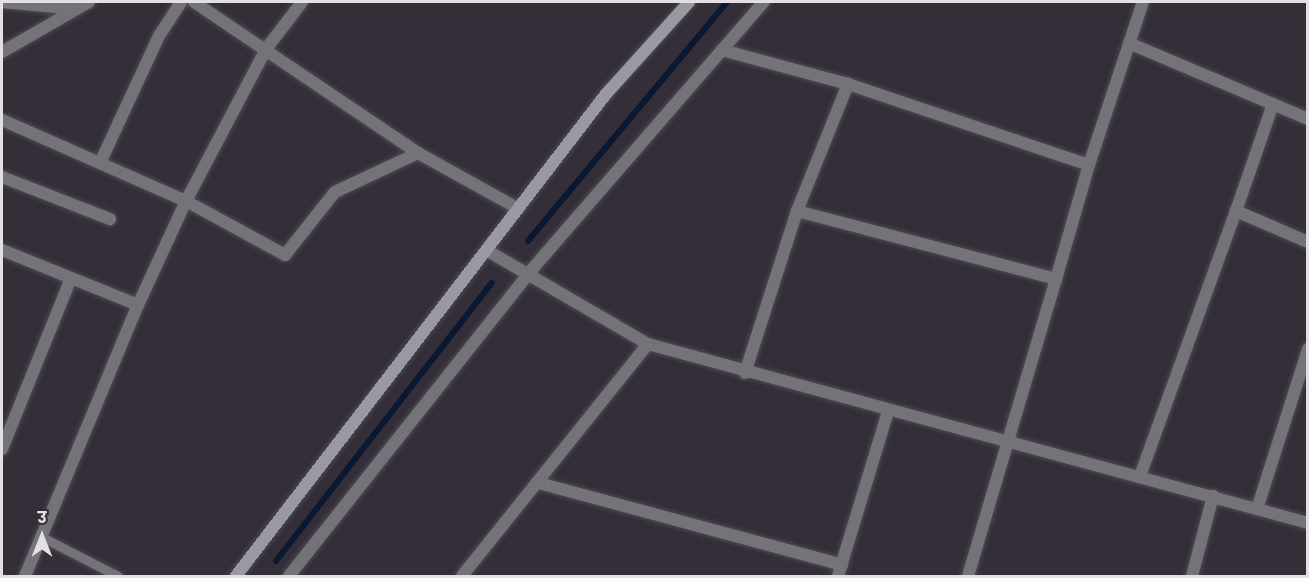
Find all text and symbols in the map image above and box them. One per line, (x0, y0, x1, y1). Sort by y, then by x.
north arrow (12, 506, 72, 566)
text: उ (37, 506, 47, 529)

